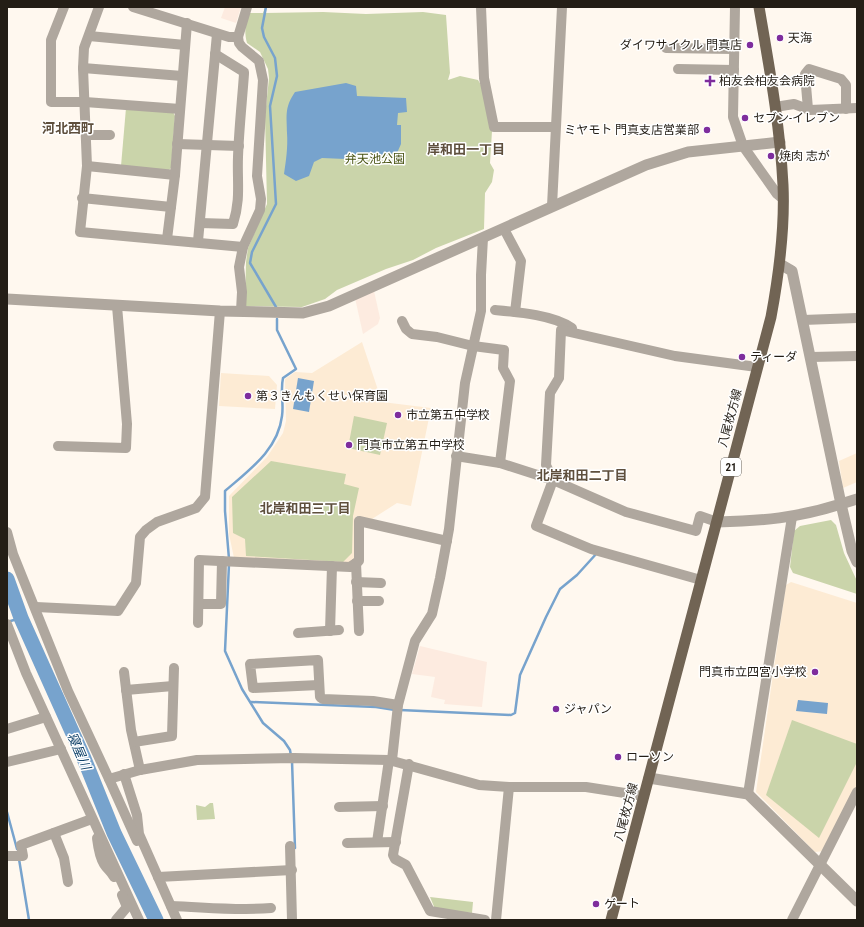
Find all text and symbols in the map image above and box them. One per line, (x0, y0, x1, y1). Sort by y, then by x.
place label: 天海 (788, 31, 812, 45)
marker: 天海 (775, 33, 785, 43)
place label: ダイワサイクル 門真店 (620, 38, 742, 52)
marker: ダイワサイクル 門真店 (745, 40, 755, 50)
place label: 柏友会柏友会病院 (719, 74, 815, 88)
marker: 柏友会柏友会病院 (704, 75, 716, 87)
place label: セブン-イレブン (753, 111, 840, 125)
marker: セブン-イレブン (740, 113, 750, 123)
district label: 河北西町 (42, 121, 94, 136)
place label: ミヤモト 門真支店営業部 (564, 123, 699, 137)
marker: ミヤモト 門真支店営業部 (702, 125, 712, 135)
district label: 岸和田一丁目 (427, 142, 505, 157)
place label: 焼肉 志が (779, 149, 830, 163)
marker: 焼肉 志が (766, 151, 776, 161)
park label: 弁天池公園 (345, 152, 405, 166)
place label: ティーダ (750, 350, 797, 364)
marker: ティーダ (737, 352, 747, 362)
street label: 八尾枚方線 (715, 387, 745, 449)
place label: 第３きんもくせい保育園 (256, 389, 388, 403)
marker: 第３きんもくせい保育園 (243, 391, 253, 401)
place label: 市立第五中学校 (406, 408, 490, 422)
marker: 市立第五中学校 (393, 410, 403, 420)
place label: 門真市立第五中学校 (357, 438, 465, 452)
marker: 門真市立第五中学校 (344, 440, 354, 450)
road number: 21 (721, 458, 741, 476)
district label: 北岸和田二丁目 (536, 468, 628, 483)
district label: 北岸和田三丁目 (259, 501, 351, 516)
place label: 門真市立四宮小学校 (699, 665, 807, 679)
marker: 門真市立四宮小学校 (810, 667, 820, 677)
place label: ジャパン (564, 702, 612, 716)
marker: ジャパン (551, 704, 561, 714)
water label: 寝屋川 (64, 730, 94, 774)
place label: ローソン (626, 750, 674, 764)
marker: ローソン (613, 752, 623, 762)
street label: 八尾枚方線 (611, 781, 641, 843)
place label: ゲート (604, 897, 640, 911)
marker: ゲート (591, 899, 601, 909)

